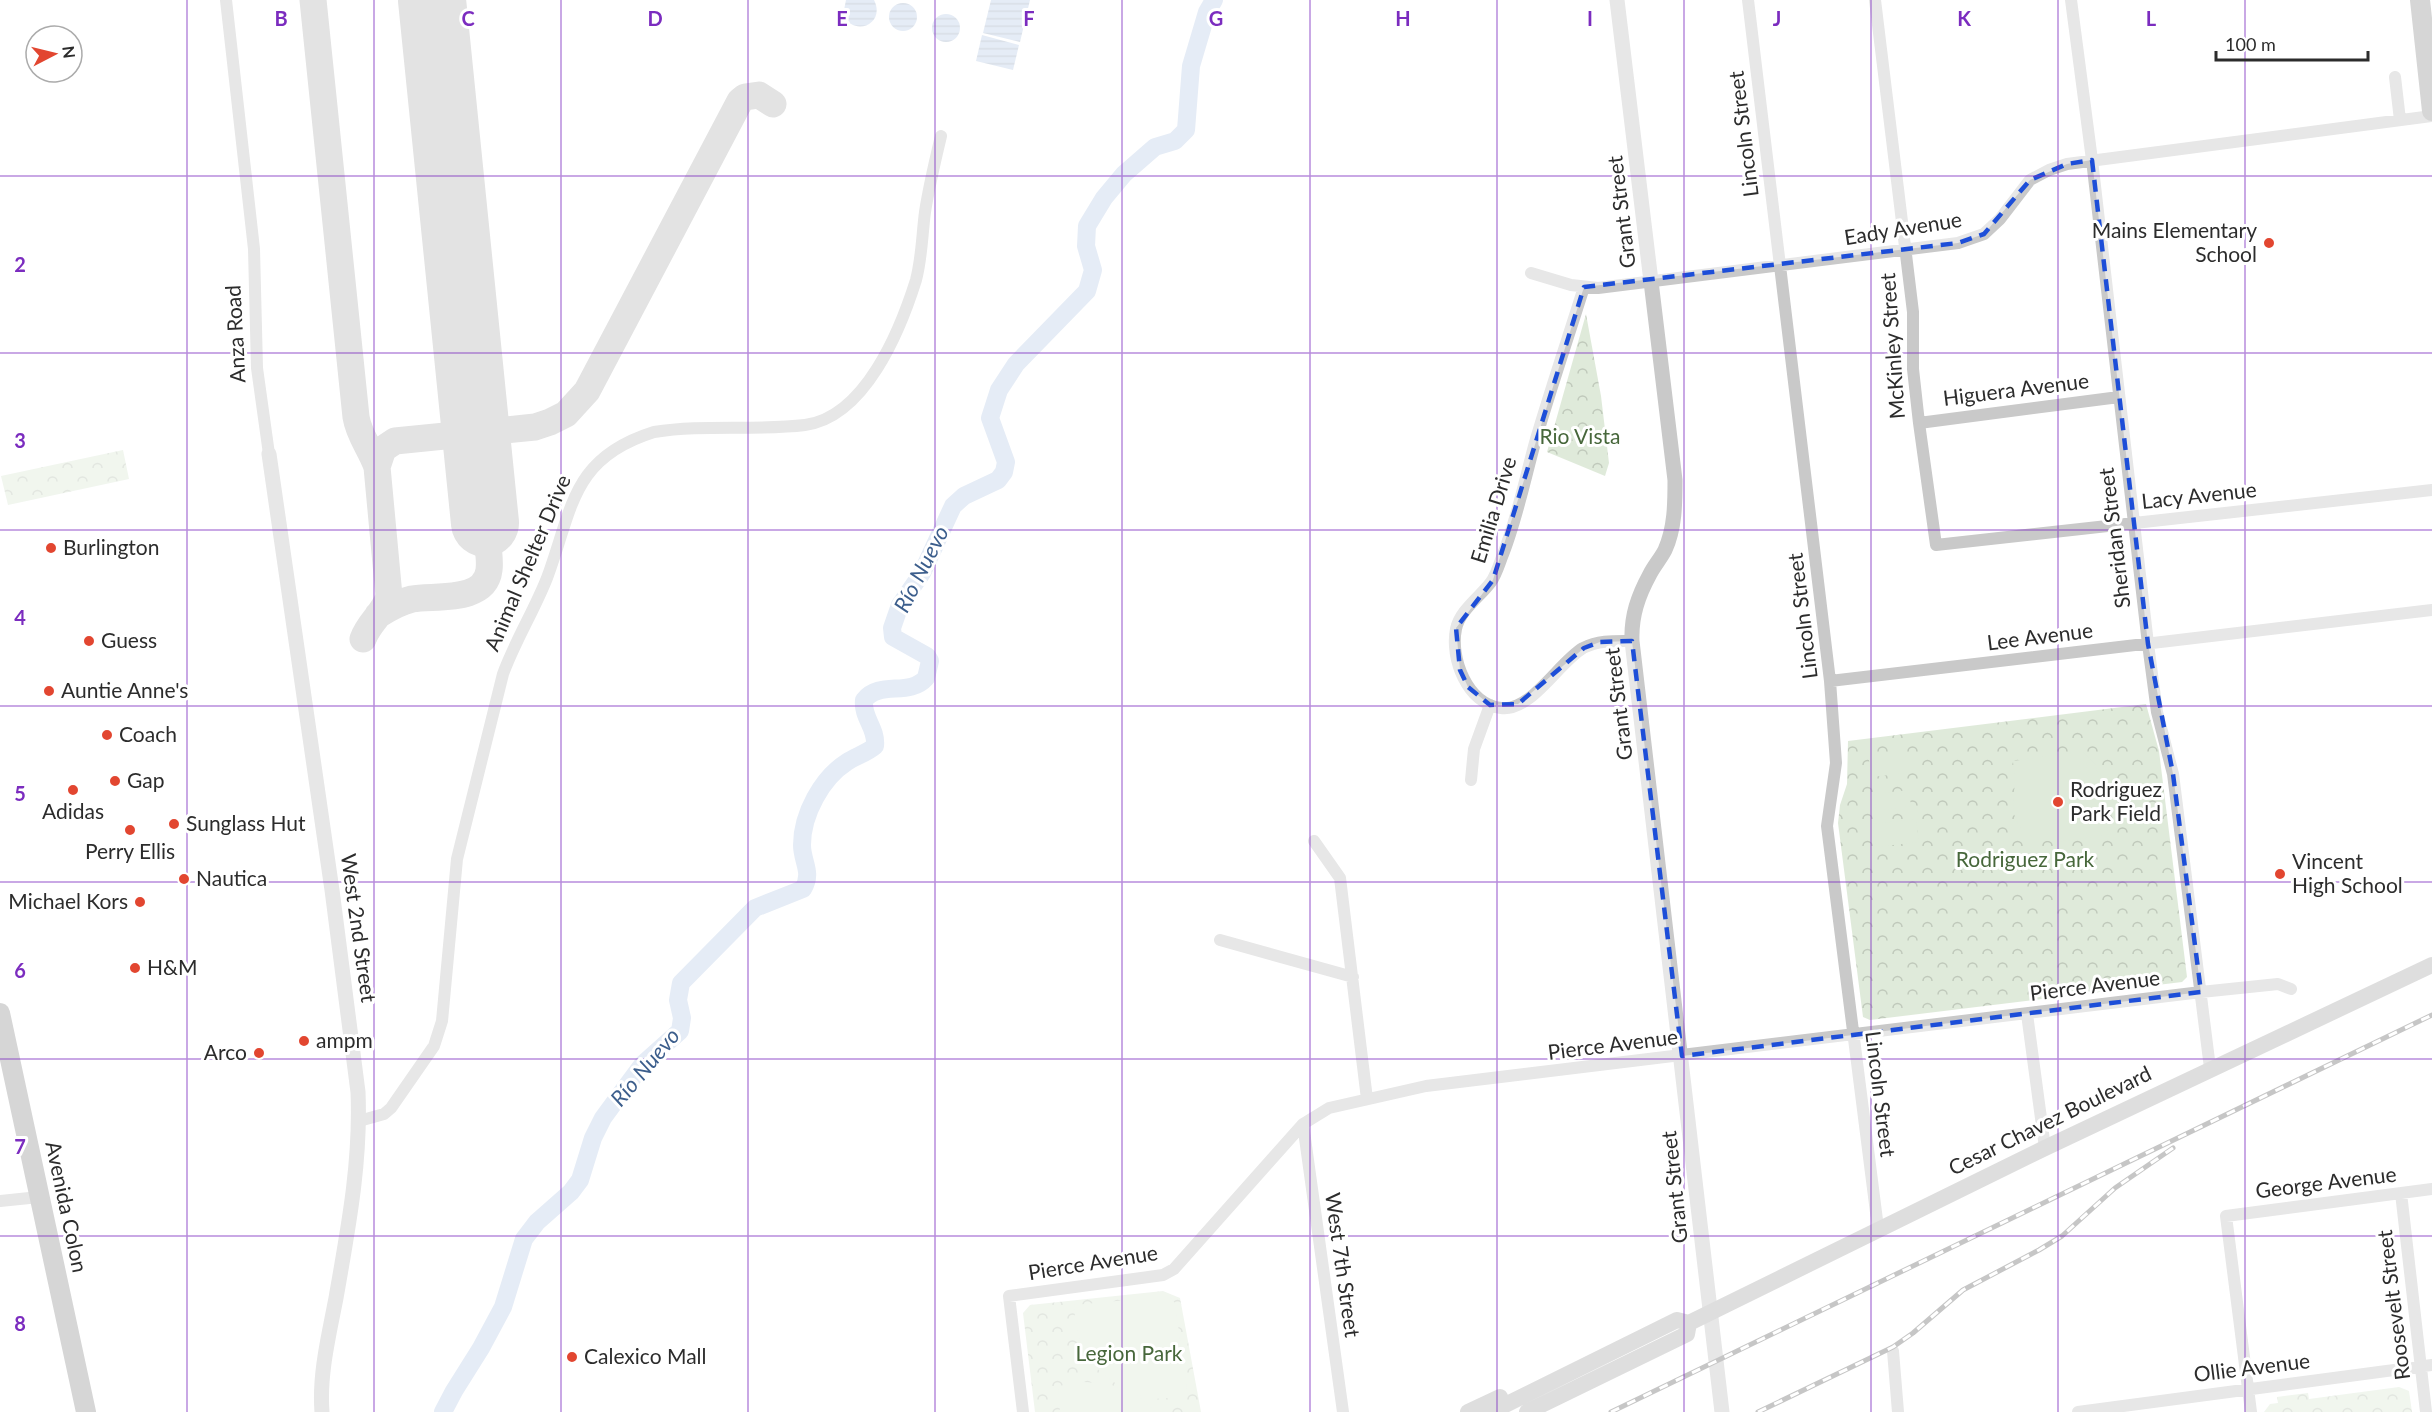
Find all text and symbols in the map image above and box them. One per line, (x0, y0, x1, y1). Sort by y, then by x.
text: B (274, 6, 288, 30)
text: C (461, 6, 475, 30)
text: D (647, 6, 663, 30)
text: E (836, 6, 848, 30)
text: F (1023, 6, 1035, 30)
text: G (1209, 6, 1223, 30)
text: H (1395, 6, 1411, 30)
text: I (1587, 6, 1593, 30)
text: J (1773, 6, 1781, 30)
text: K (1957, 6, 1971, 30)
text: L (2146, 6, 2157, 30)
north arrow (24, 24, 84, 84)
scale bar (2216, 24, 2368, 62)
text: 100 m (2225, 33, 2276, 55)
text: N (59, 45, 80, 59)
street label: Lincoln Street (1722, 69, 1763, 199)
street label: Grant Street (1601, 154, 1640, 270)
street label: Eady Avenue (1842, 206, 1963, 249)
place label: Mains Elementary School (2092, 217, 2257, 266)
marker: Mains Elementary School (2262, 236, 2276, 250)
text: 2 (14, 252, 26, 276)
street label: McKinley Street (1874, 272, 1909, 420)
street label: Anza Road (219, 285, 250, 384)
street label: Higuera Avenue (1941, 367, 2090, 410)
park label: Rio Vista (1540, 423, 1620, 448)
text: 3 (14, 428, 26, 452)
street label: Emilia Drive (1465, 453, 1521, 566)
street label: Sheridan Street (2092, 466, 2135, 610)
street label: Animal Shelter Drive (478, 470, 575, 654)
street label: Lacy Avenue (2140, 476, 2258, 513)
water label: Río Nuevo (887, 521, 954, 617)
place label: Burlington (63, 534, 159, 559)
marker: Burlington (44, 541, 58, 555)
street label: Lincoln Street (1781, 551, 1822, 681)
text: 4 (14, 605, 26, 629)
street label: Lee Avenue (1985, 617, 2094, 654)
place label: Guess (101, 627, 157, 652)
marker: Guess (82, 634, 96, 648)
street label: Grant Street (1598, 646, 1637, 762)
place label: Auntie Anne's (61, 677, 188, 702)
marker: Auntie Anne's (42, 684, 56, 698)
place label: Coach (119, 721, 177, 746)
marker: Coach (100, 728, 114, 742)
place label: Gap (127, 767, 165, 792)
marker: Gap (108, 774, 122, 788)
place label: Rodriguez Park Field (2070, 776, 2162, 825)
text: 5 (14, 781, 26, 805)
marker: Adidas (66, 783, 80, 797)
marker: Rodriguez Park Field (2051, 795, 2065, 809)
place label: Adidas (42, 798, 104, 823)
place label: Sunglass Hut (186, 810, 306, 835)
marker: Sunglass Hut (167, 817, 181, 831)
marker: Perry Ellis (123, 823, 137, 837)
place label: Perry Ellis (85, 838, 175, 863)
park label: Rodriguez Park (1956, 846, 2095, 871)
place label: Vincent High School (2292, 848, 2403, 897)
street label: West 2nd Street (337, 852, 382, 1004)
place label: Nautica (196, 865, 267, 890)
marker: Vincent High School (2273, 867, 2287, 881)
marker: Nautica (177, 872, 191, 886)
place label: Michael Kors (8, 888, 128, 913)
marker: Michael Kors (133, 895, 147, 909)
place label: H&M (147, 954, 197, 979)
text: 6 (14, 958, 26, 982)
marker: H&M (128, 961, 142, 975)
street label: Pierce Avenue (2028, 964, 2161, 1005)
water label: Río Nuevo (604, 1022, 685, 1111)
street label: Pierce Avenue (1546, 1023, 1679, 1064)
place label: ampm (316, 1027, 373, 1052)
street label: Lincoln Street (1861, 1029, 1902, 1159)
marker: ampm (297, 1034, 311, 1048)
place label: Arco (204, 1039, 247, 1064)
marker: Arco (252, 1046, 266, 1060)
street label: Cesar Chavez Boulevard (1944, 1060, 2155, 1180)
street label: Grant Street (1655, 1129, 1692, 1245)
text: 7 (14, 1134, 26, 1158)
street label: Avenida Colon (41, 1139, 94, 1275)
street label: George Avenue (2254, 1160, 2398, 1203)
street label: West 7th Street (1321, 1191, 1366, 1339)
street label: Roosevelt Street (2371, 1228, 2414, 1382)
street label: Pierce Avenue (1026, 1239, 1159, 1284)
text: 8 (14, 1311, 26, 1335)
park label: Legion Park (1075, 1340, 1183, 1365)
place label: Calexico Mall (584, 1343, 707, 1368)
street label: Ollie Avenue (2192, 1347, 2311, 1386)
marker: Calexico Mall (565, 1350, 579, 1364)

